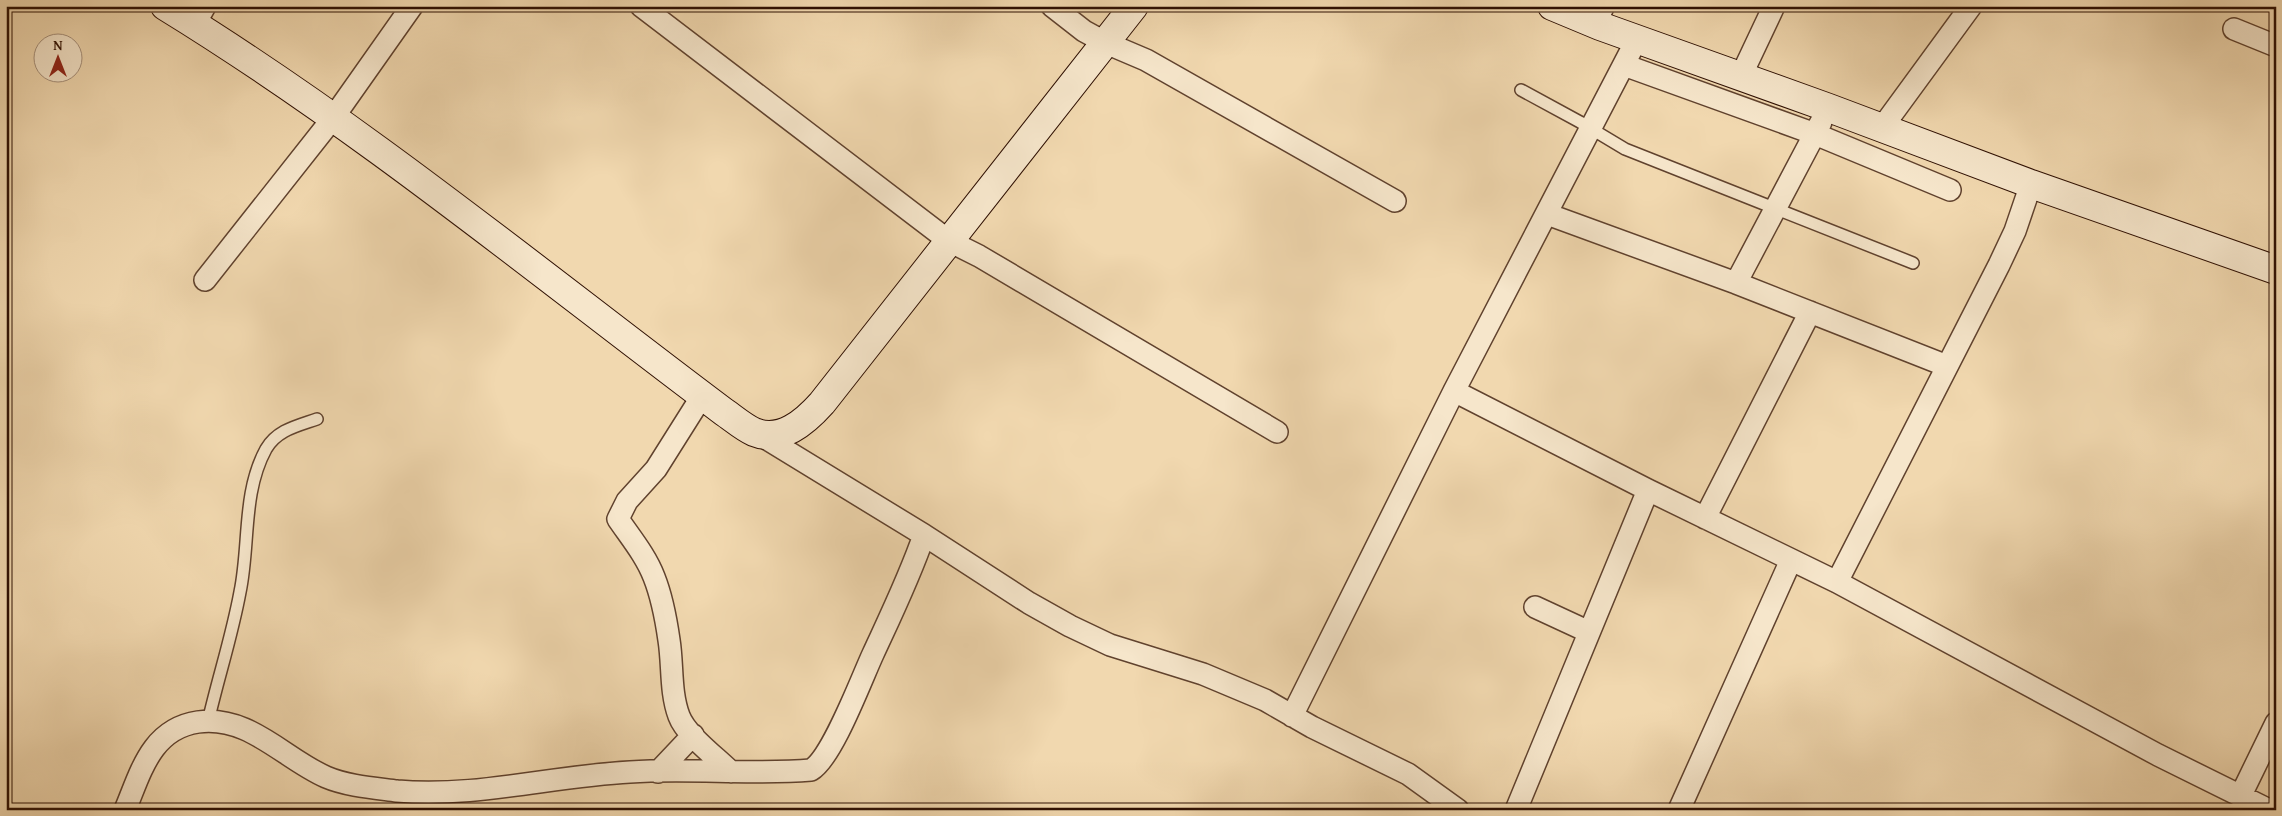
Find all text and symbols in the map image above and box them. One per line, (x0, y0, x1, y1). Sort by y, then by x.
north arrow (32, 32, 82, 82)
text: N (53, 35, 63, 55)

